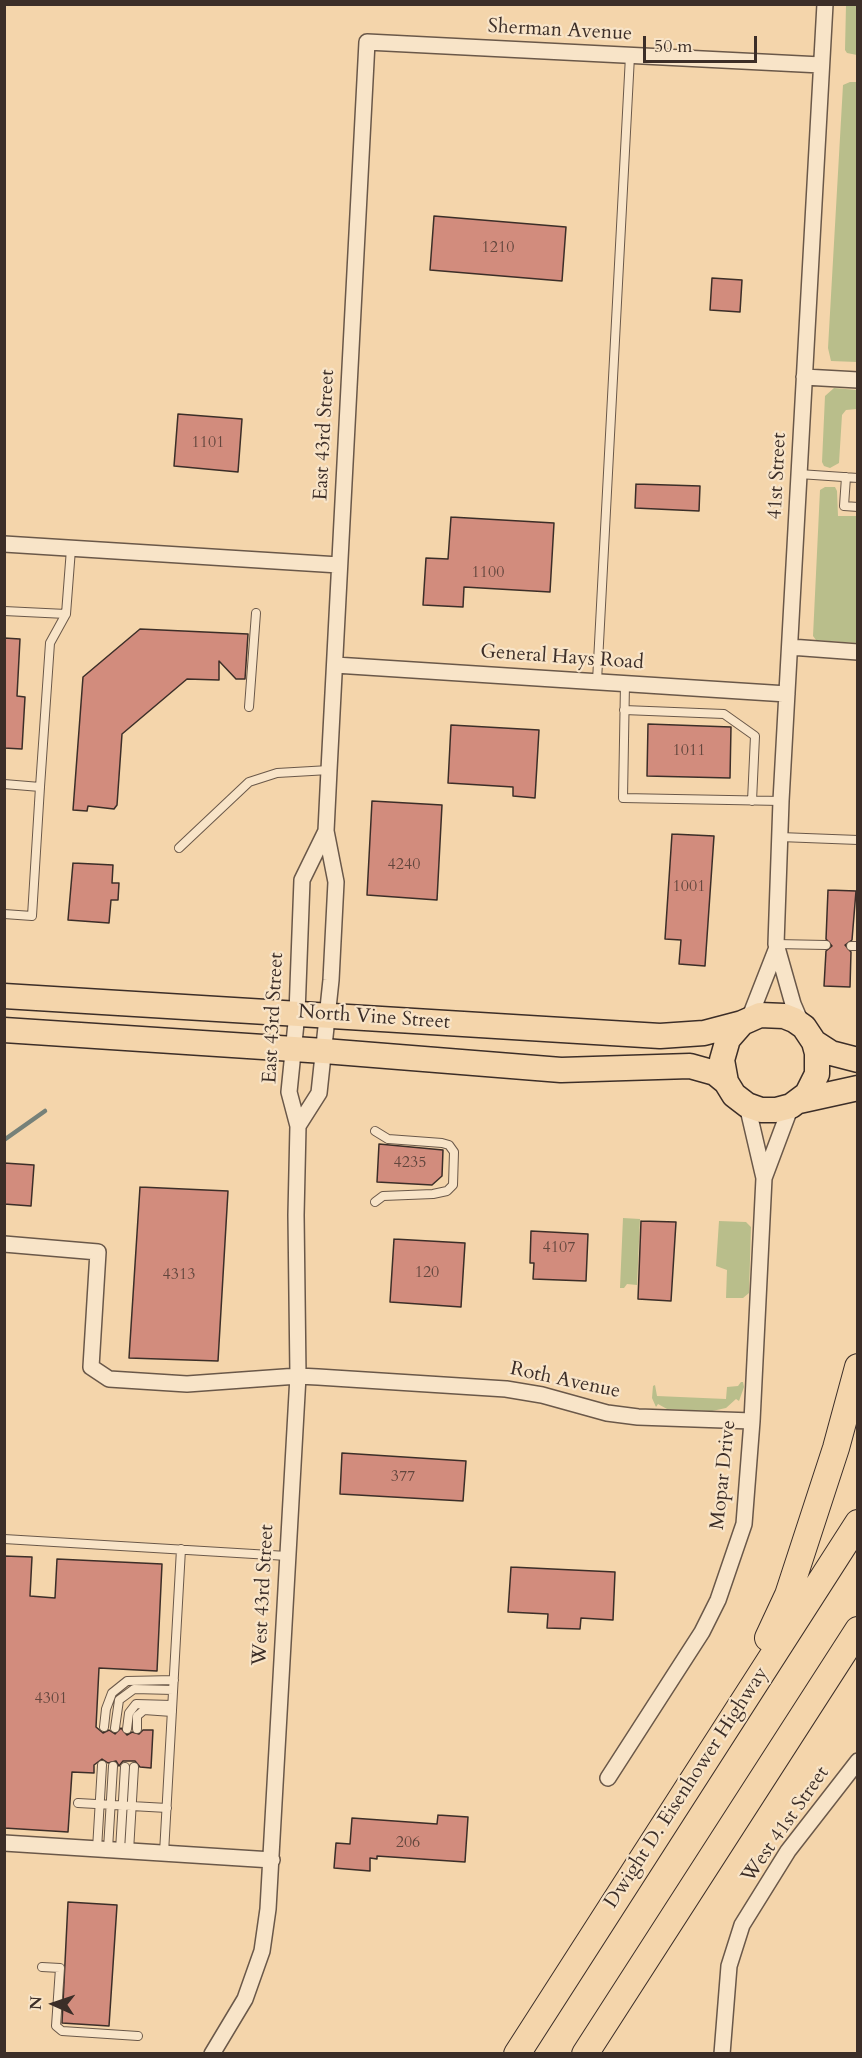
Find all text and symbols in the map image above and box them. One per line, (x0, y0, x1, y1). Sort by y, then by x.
street label: Sherman Avenue (487, 15, 633, 47)
scale bar (646, 24, 760, 62)
text: 50 m (654, 34, 693, 59)
house number: 1210 (482, 238, 514, 258)
street label: East 43rd Street (310, 369, 340, 501)
street label: 41st Street (764, 432, 792, 520)
house number: 1101 (192, 433, 224, 453)
house number: 1100 (472, 563, 504, 583)
street label: General Hays Road (480, 640, 644, 676)
house number: 1011 (673, 741, 705, 761)
house number: 4240 (388, 855, 420, 875)
house number: 1001 (673, 877, 705, 897)
street label: East 43rd Street (259, 952, 289, 1084)
street label: North Vine Street (297, 1001, 451, 1035)
house number: 4235 (394, 1153, 426, 1173)
house number: 4107 (543, 1238, 575, 1258)
house number: 120 (415, 1263, 439, 1283)
house number: 4313 (163, 1265, 195, 1285)
street label: Roth Avenue (508, 1358, 622, 1404)
street label: Mopar Drive (706, 1419, 742, 1531)
house number: 377 (391, 1467, 415, 1487)
street label: West 43rd Street (248, 1524, 280, 1666)
street label: Dwight D. Eisenhower Highway (600, 1663, 774, 1913)
house number: 4301 (35, 1689, 67, 1709)
street label: West 41st Street (737, 1762, 835, 1888)
house number: 206 (396, 1833, 420, 1853)
north arrow (24, 1974, 84, 2034)
text: N (25, 1996, 47, 2011)

